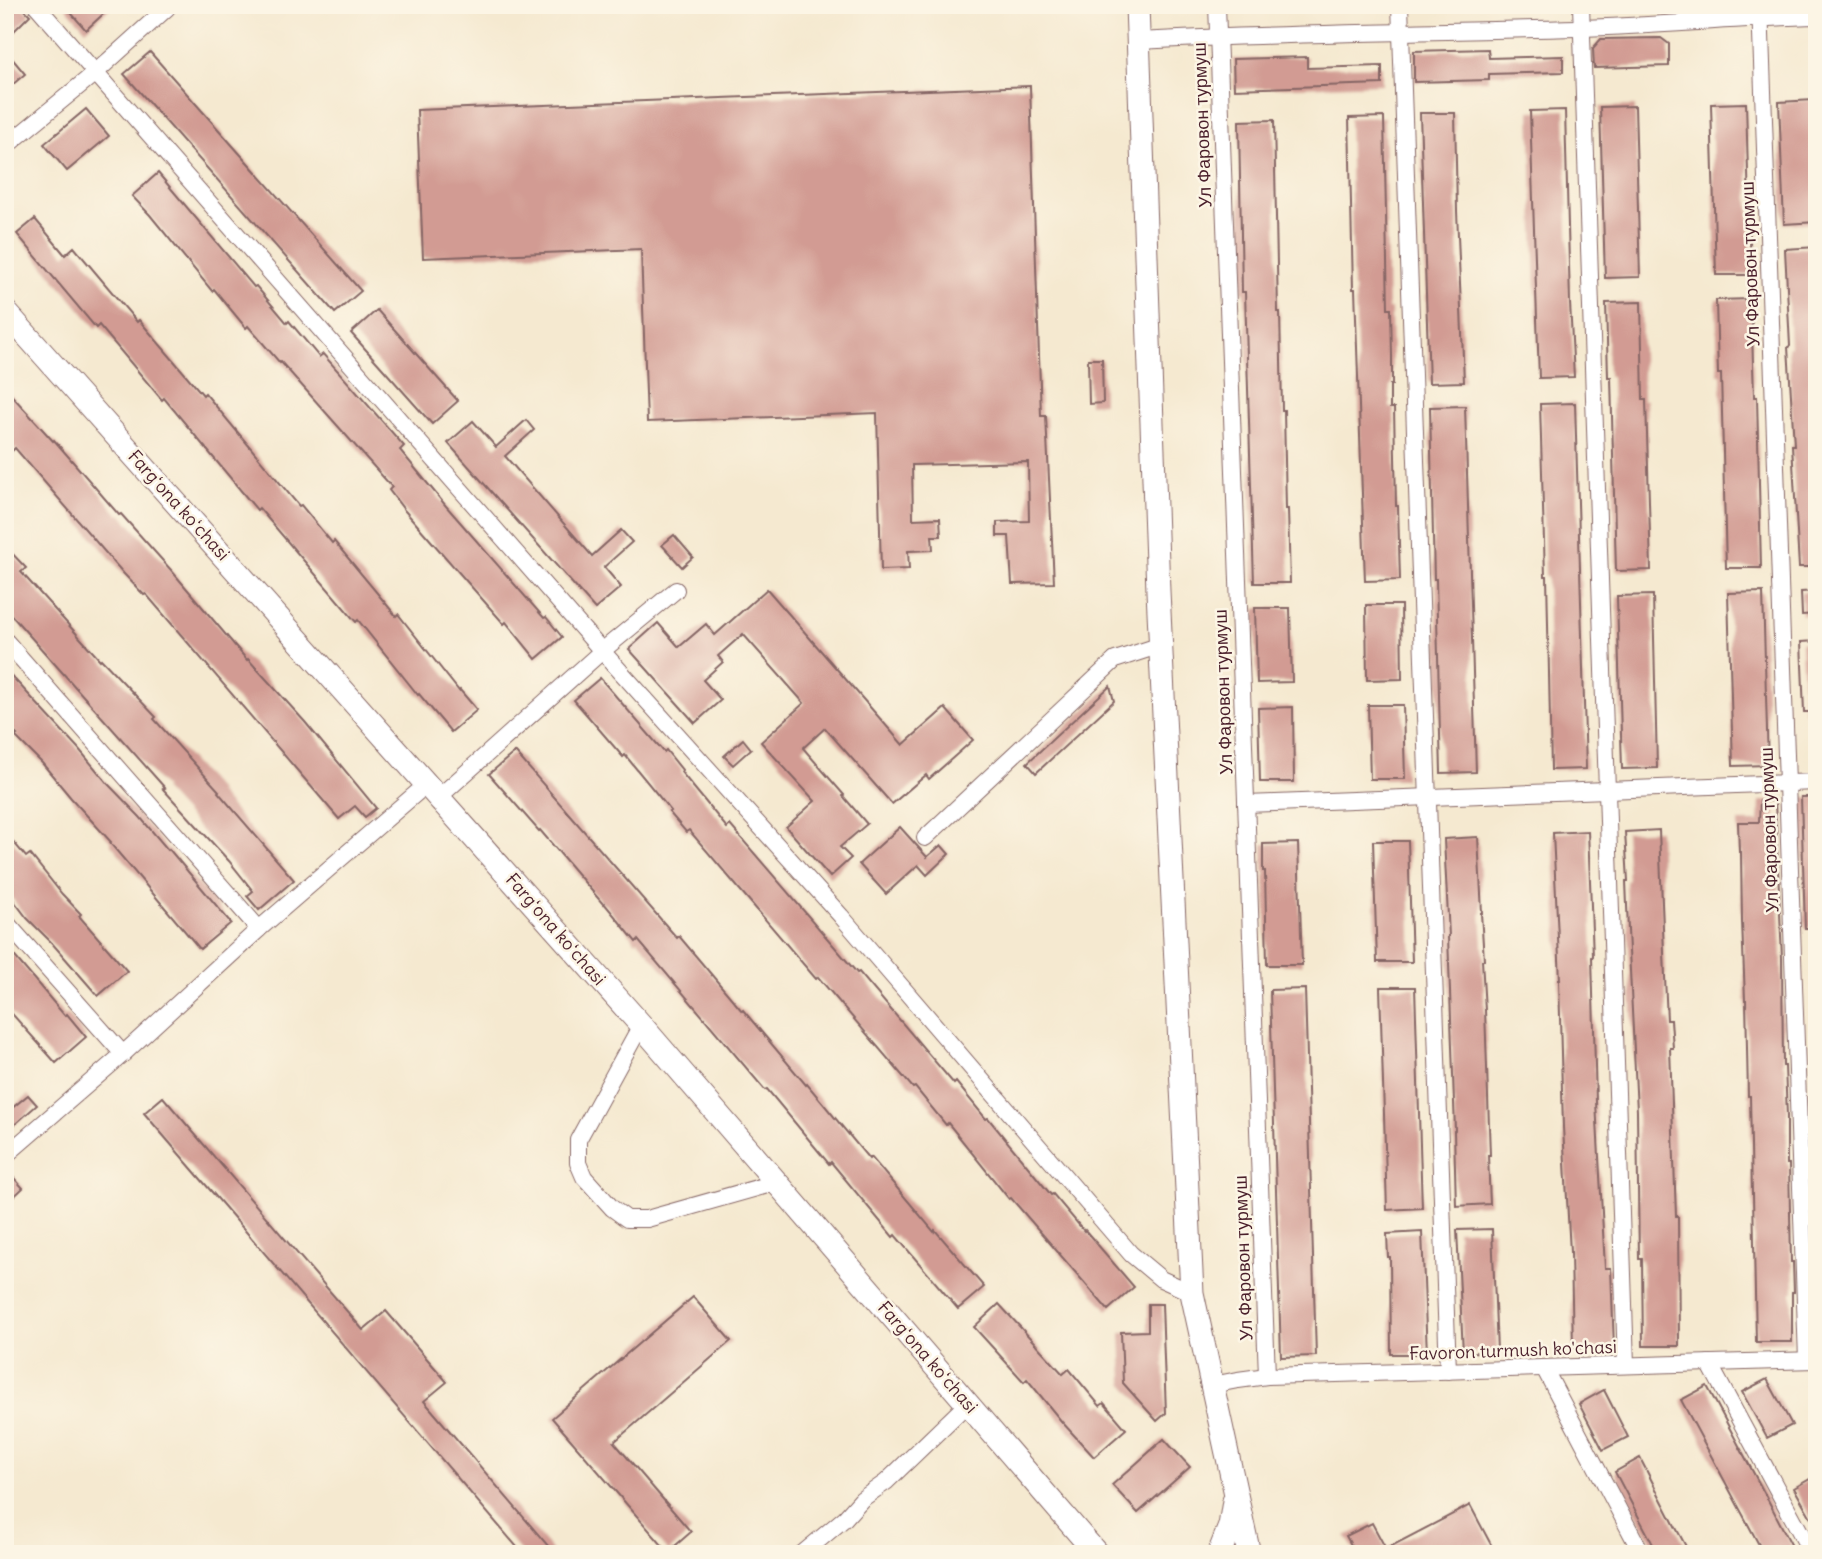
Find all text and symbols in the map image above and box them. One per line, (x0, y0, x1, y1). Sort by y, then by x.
street label: Ул Фаровон турмуш (1188, 42, 1216, 208)
street label: Ул Фаровон турмуш (1736, 181, 1764, 347)
street label: Fargʻona koʻchasi (123, 445, 235, 565)
street label: Ул Фаровон турмуш (1209, 609, 1237, 775)
street label: Ул Фаровон турмуш (1755, 747, 1783, 913)
street label: Fargʻona koʻchasi (501, 868, 611, 990)
street label: Ул Фаровон турмуш (1229, 1175, 1257, 1341)
street label: Fargʻona koʻchasi (873, 1296, 983, 1418)
street label: Favoron turmush ko'chasi (1409, 1335, 1617, 1365)

